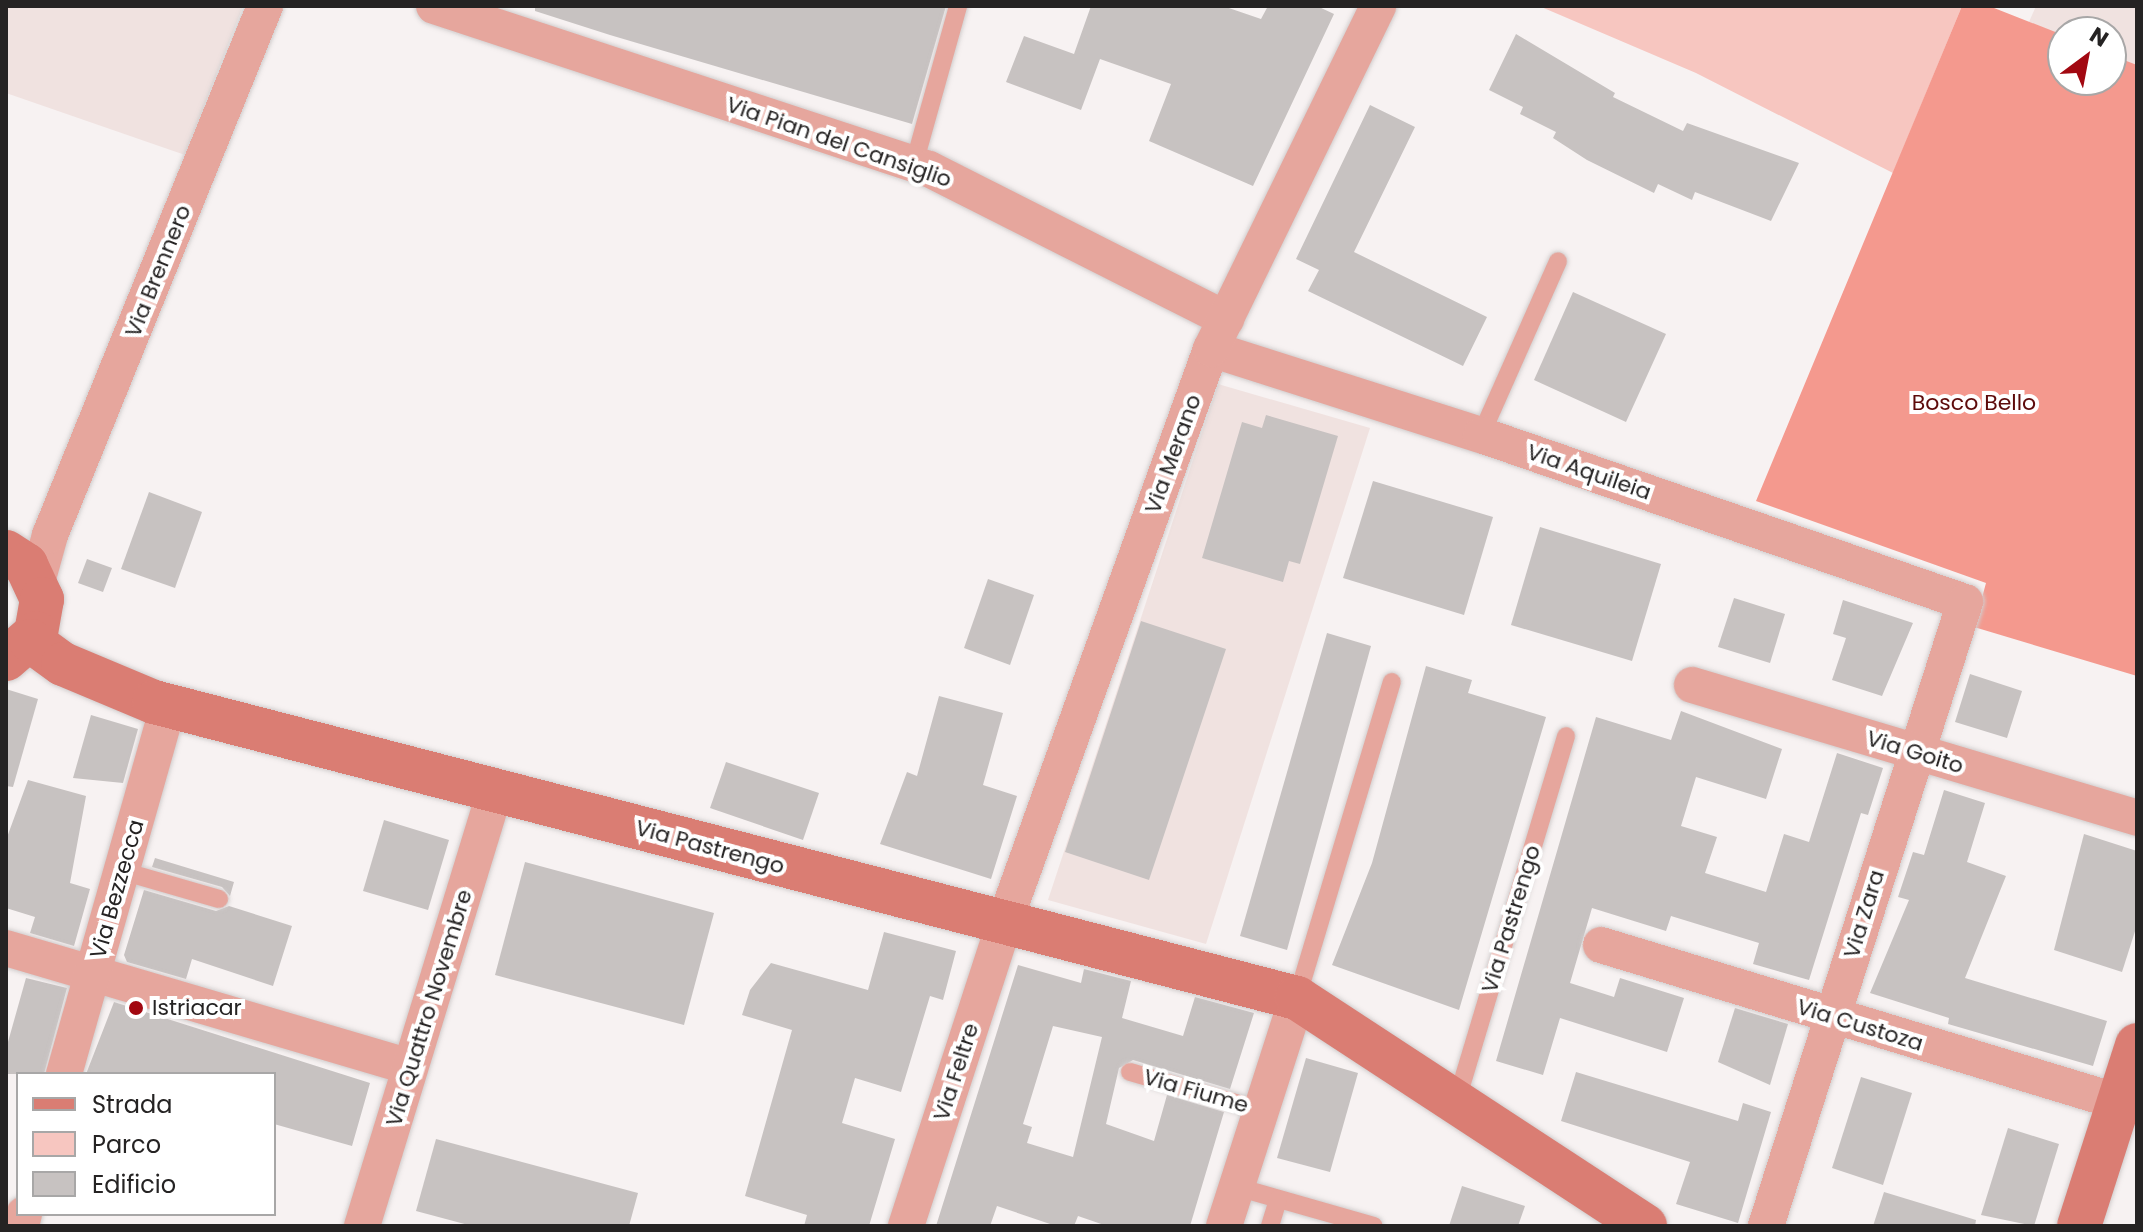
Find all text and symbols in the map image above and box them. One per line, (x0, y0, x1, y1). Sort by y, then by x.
north arrow (2047, 16, 2127, 96)
text: N (2084, 19, 2114, 54)
street label: Via Pian del Cansiglio (723, 91, 955, 193)
street label: Via Brennero (119, 201, 197, 341)
park label: Bosco Bello (1912, 390, 2036, 416)
street label: Via Merano (1139, 391, 1207, 517)
street label: Via Aquileia (1523, 438, 1655, 506)
street label: Via Goito (1863, 725, 1967, 779)
street label: Via Pastrengo (633, 814, 787, 880)
street label: Via Bezzecca (85, 816, 149, 962)
street label: Via Pastrengo (1476, 842, 1546, 996)
street label: Via Zara (1838, 867, 1890, 961)
street label: Via Quattro Novembre (380, 886, 478, 1130)
street label: Via Custoza (1794, 993, 1926, 1057)
place label: Istriacar (152, 995, 242, 1021)
marker: Istriacar (127, 999, 145, 1017)
street label: Via Feltre (928, 1020, 984, 1124)
street label: Via Fiume (1140, 1063, 1252, 1119)
legend (16, 1072, 276, 1216)
text: Strada (92, 1088, 172, 1121)
text: Parco (92, 1128, 161, 1161)
text: Edificio (92, 1168, 176, 1201)

